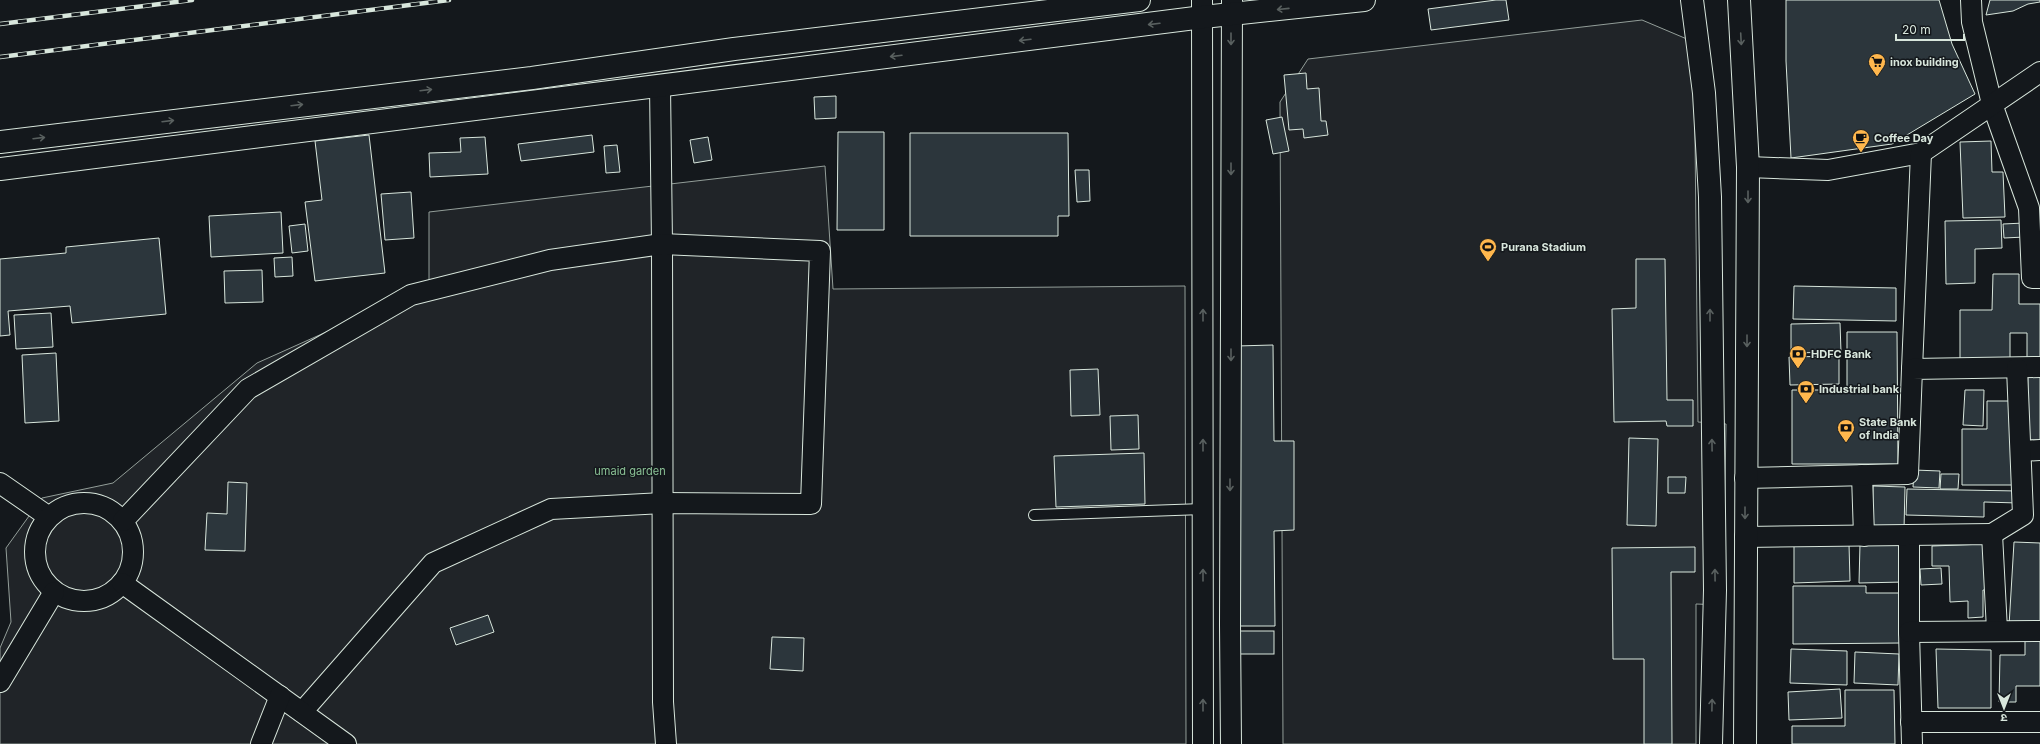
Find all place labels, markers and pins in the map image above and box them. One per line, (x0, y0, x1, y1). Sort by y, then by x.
supermarket icon: inox building (1867, 52, 1887, 77)
place label: inox building (1890, 55, 1959, 69)
cafe icon: Coffee Day (1851, 128, 1871, 153)
place label: Coffee Day (1874, 131, 1934, 145)
sports icon: Purana Stadium (1478, 237, 1498, 262)
place label: Purana Stadium (1501, 240, 1586, 254)
bank icon: HDFC Bank (1788, 344, 1808, 369)
place label: HDFC Bank (1811, 347, 1872, 361)
bank icon: Industrial bank (1796, 379, 1816, 404)
place label: Industrial bank (1819, 382, 1900, 396)
place label: State Bank of India (1859, 415, 1917, 442)
bank icon: State Bank of India (1836, 418, 1856, 443)

